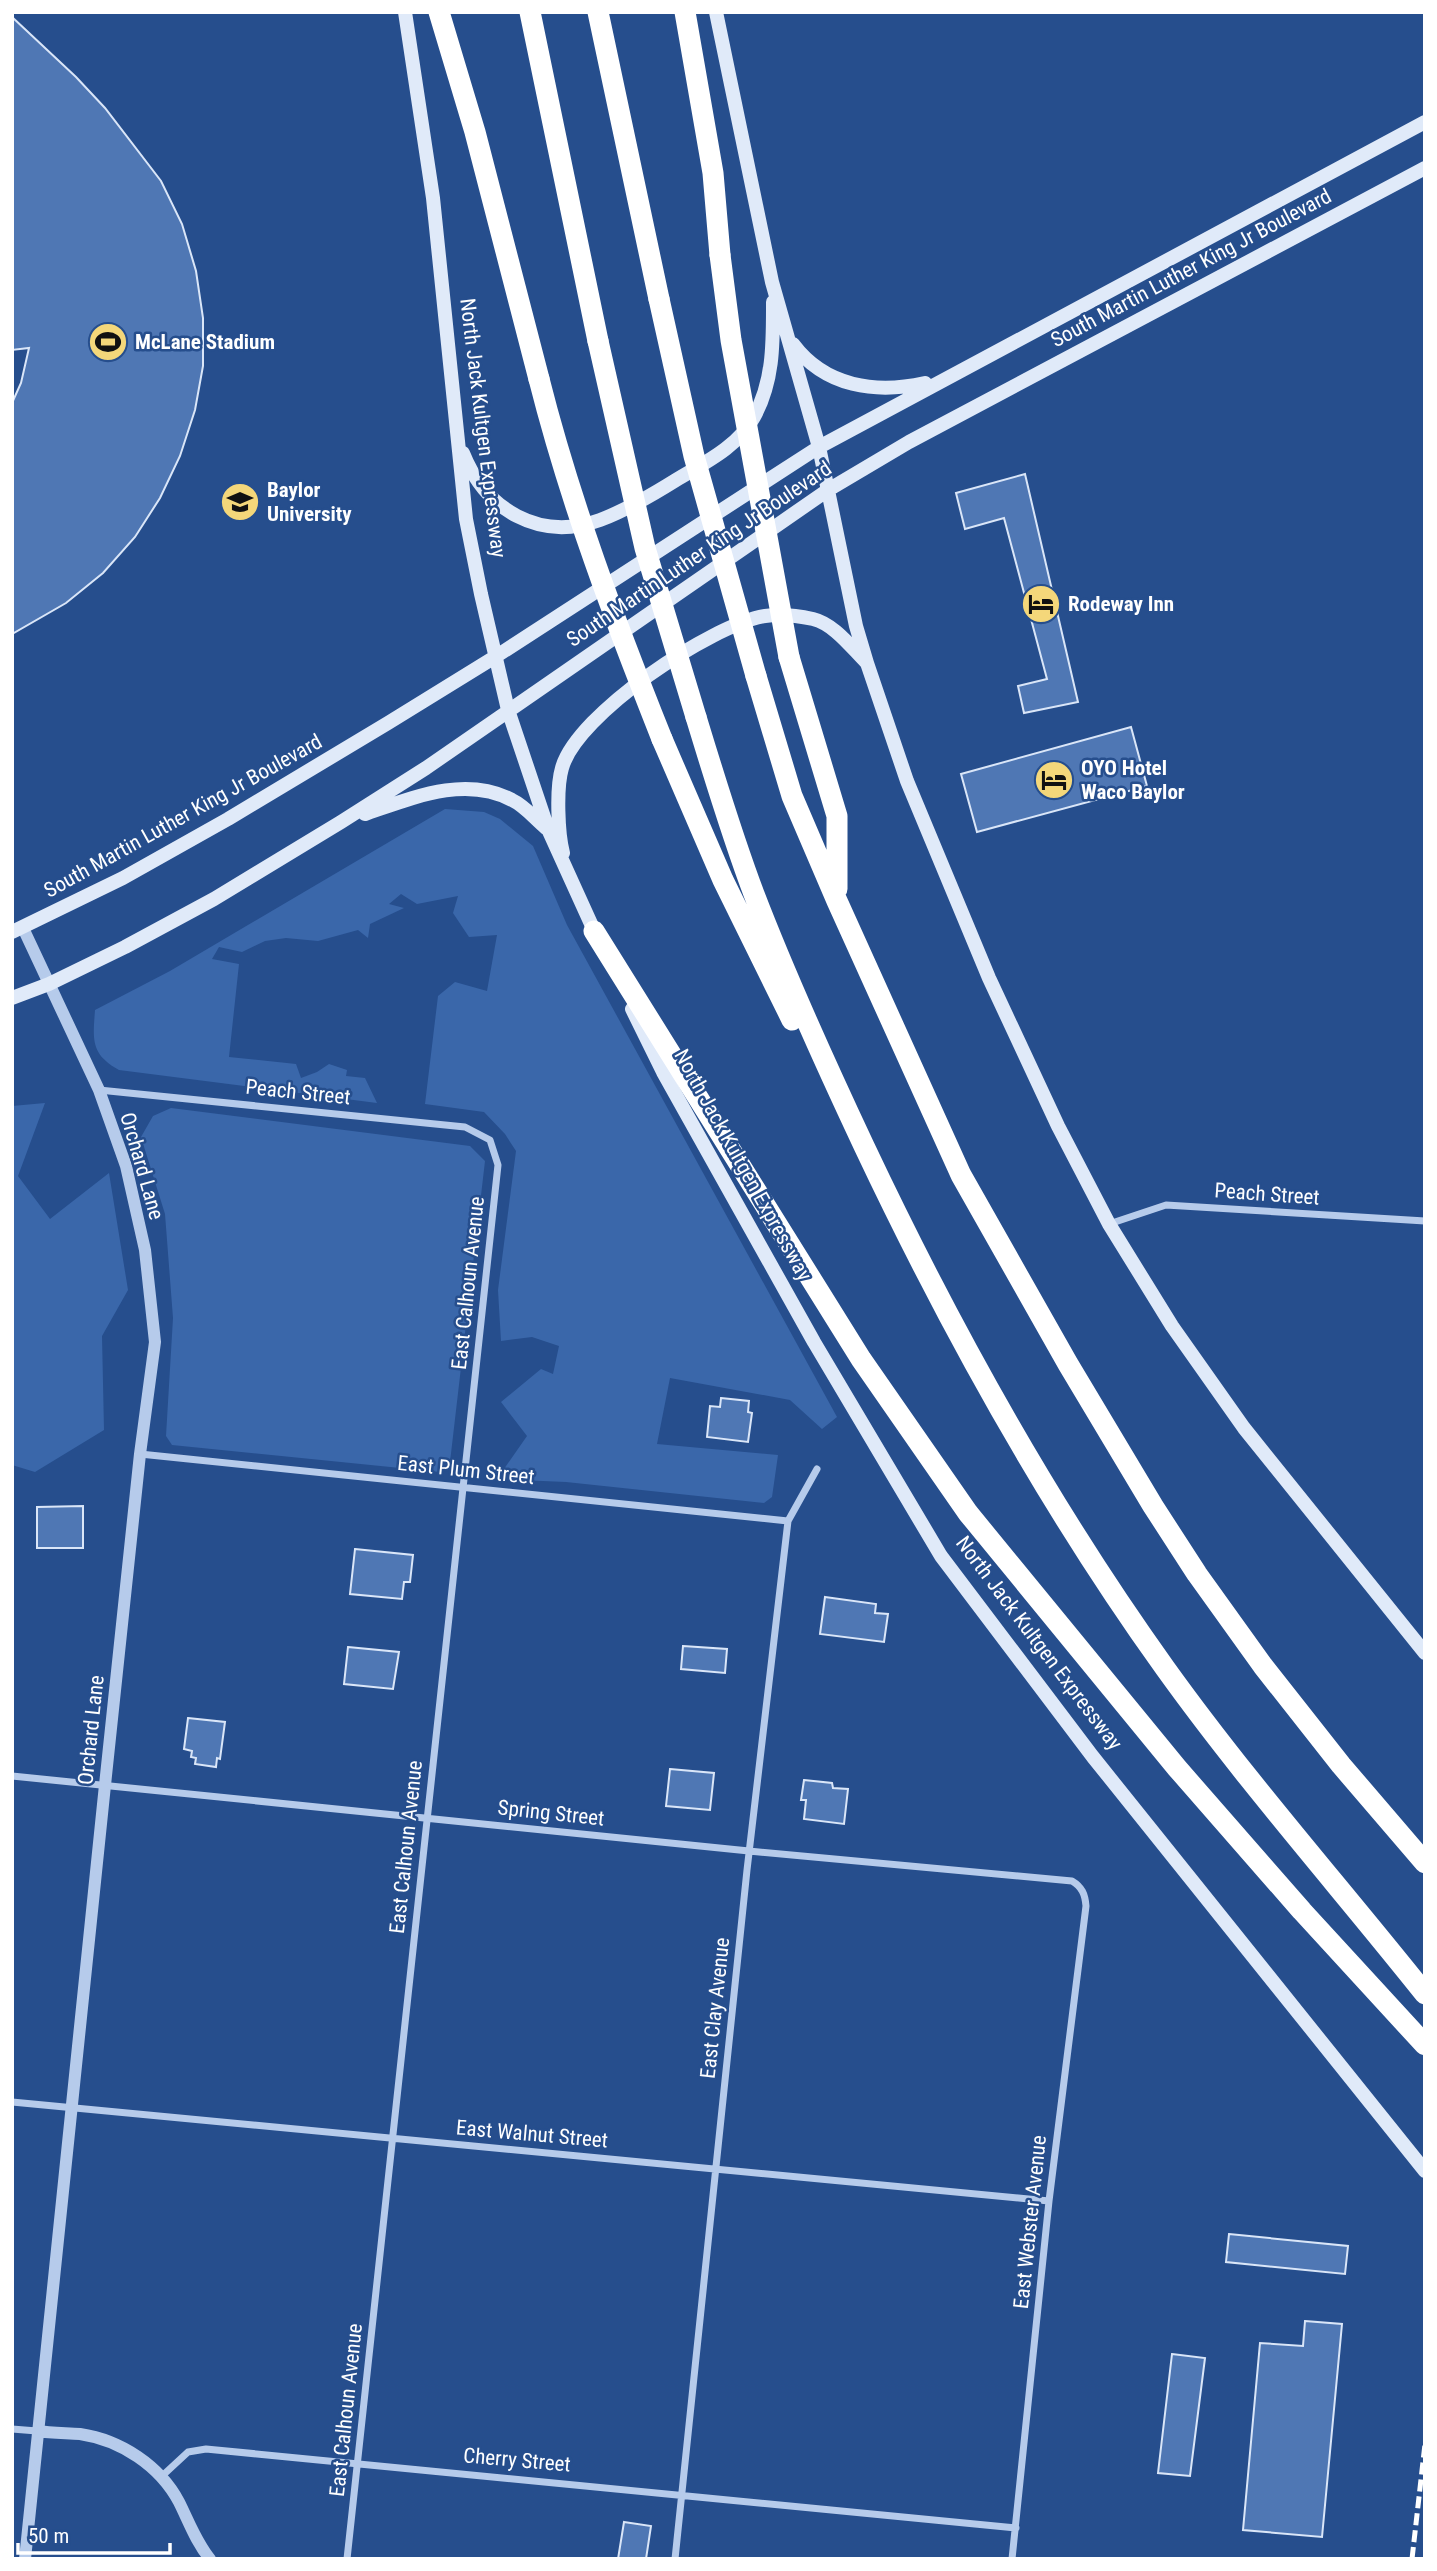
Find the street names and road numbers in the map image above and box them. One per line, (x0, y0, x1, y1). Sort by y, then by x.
street label: South Martin Luther King Jr Boulevard (1047, 184, 1335, 352)
street label: North Jack Kultgen Expressway (455, 297, 511, 559)
street label: South Martin Luther King Jr Boulevard (562, 456, 836, 652)
street label: South Martin Luther King Jr Boulevard (40, 729, 326, 903)
street label: North Jack Kultgen Expressway (669, 1045, 817, 1285)
street label: Peach Street (244, 1075, 352, 1109)
street label: Orchard Lane (115, 1110, 169, 1222)
street label: Peach Street (1214, 1178, 1320, 1210)
street label: East Calhoun Avenue (447, 1195, 489, 1371)
street label: East Plum Street (396, 1451, 536, 1489)
street label: North Jack Kultgen Expressway (951, 1532, 1127, 1755)
street label: Orchard Lane (73, 1674, 109, 1786)
street label: East Calhoun Avenue (385, 1759, 427, 1935)
street label: Spring Street (497, 1795, 605, 1831)
street label: East Clay Avenue (696, 1936, 734, 2080)
street label: East Walnut Street (455, 2115, 609, 2153)
street label: East Webster Avenue (1009, 2134, 1051, 2310)
street label: East Calhoun Avenue (325, 2322, 367, 2498)
street label: Cherry Street (462, 2443, 572, 2477)

